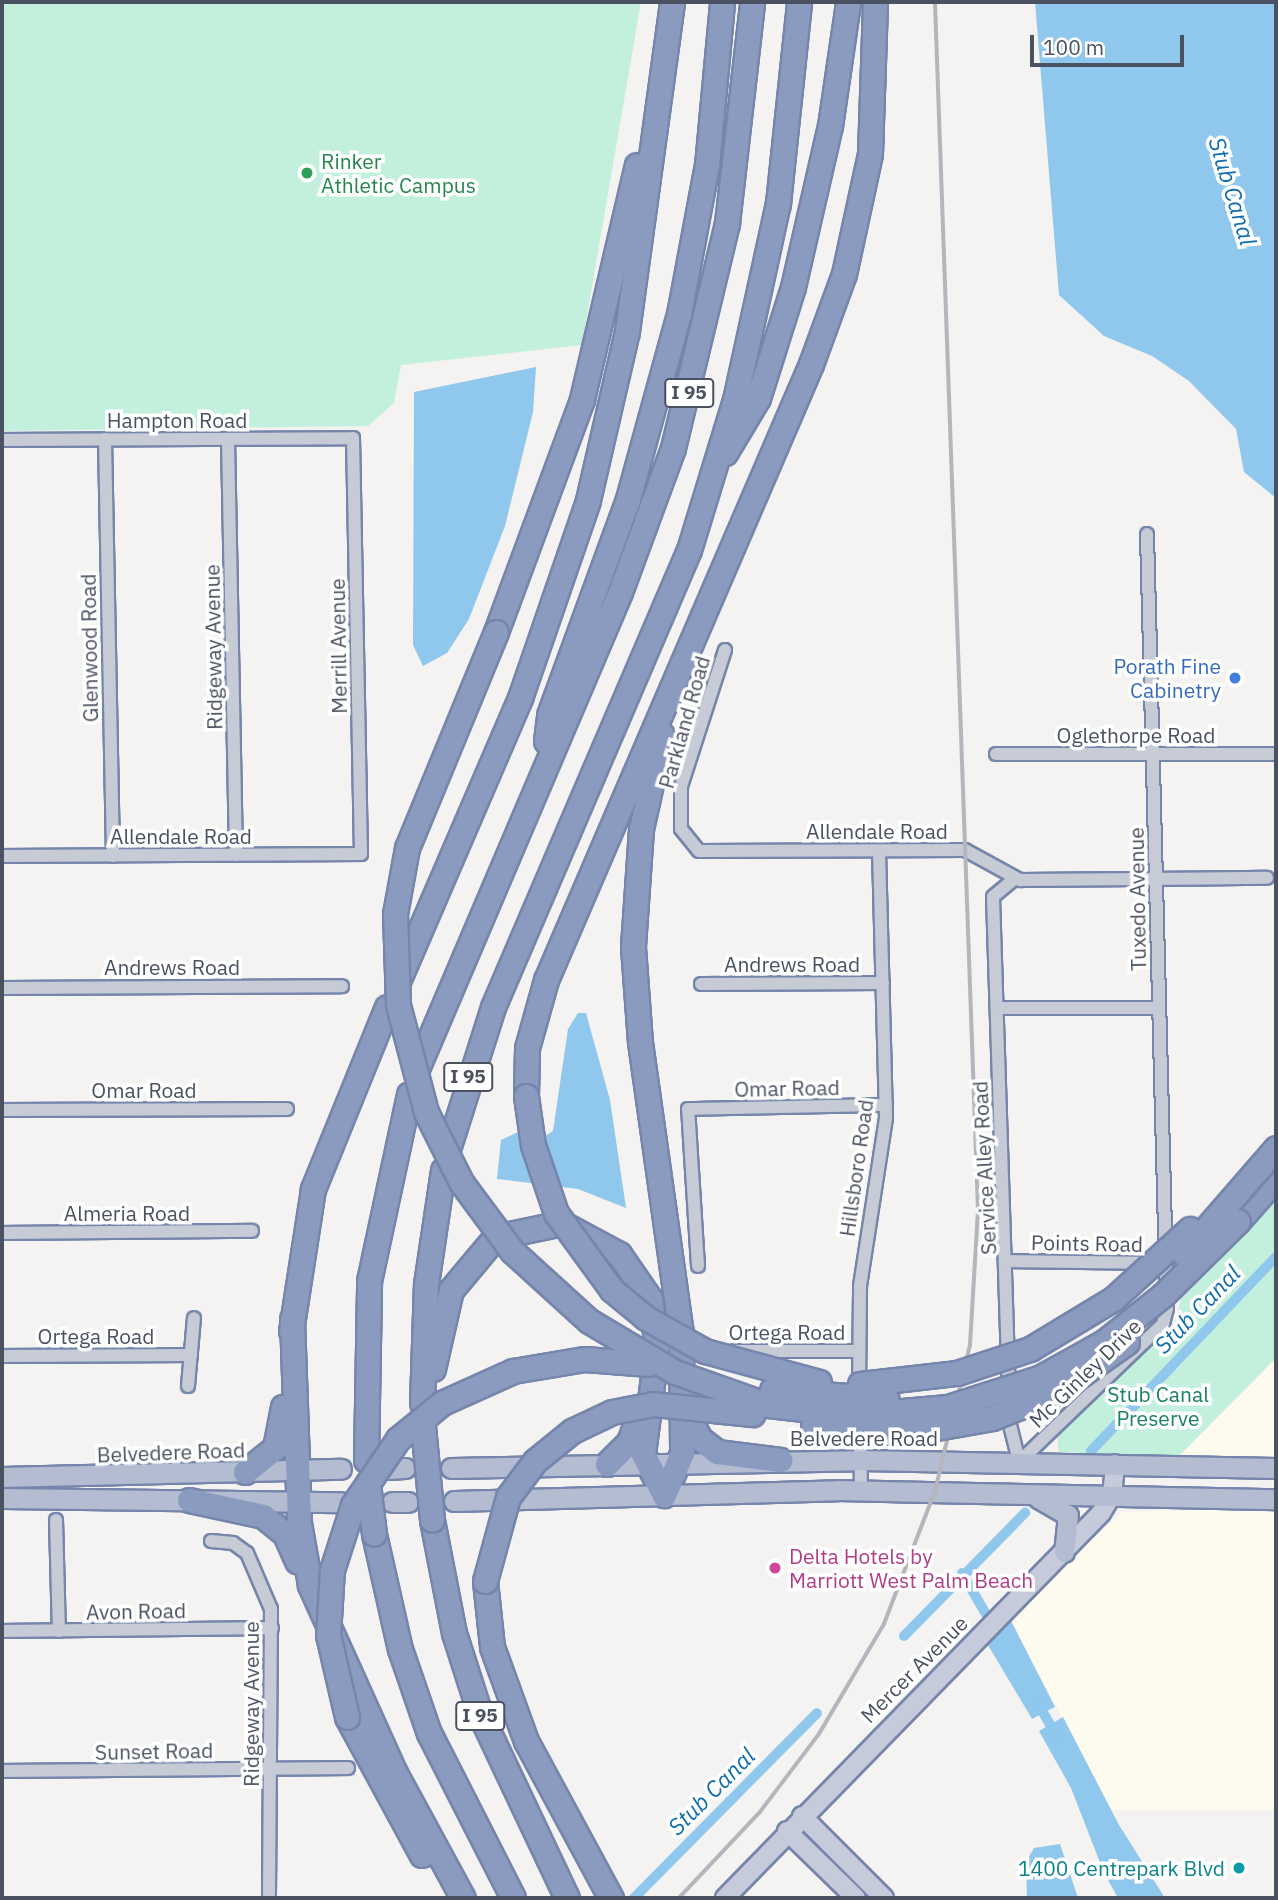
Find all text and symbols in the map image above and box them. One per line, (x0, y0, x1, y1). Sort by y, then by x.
scale bar (1033, 21, 1187, 65)
text: 100 m (1043, 33, 1104, 61)
water label: Stub Canal (1203, 134, 1263, 248)
place label: Rinker Athletic Campus (321, 148, 476, 198)
marker: Rinker Athletic Campus (299, 165, 315, 181)
road number: I 95 (663, 378, 715, 408)
street label: Hampton Road (107, 407, 247, 433)
street label: Ridgeway Avenue (199, 564, 227, 730)
street label: Glenwood Road (75, 573, 103, 723)
street label: Merrill Avenue (324, 578, 352, 714)
street label: Parkland Road (653, 653, 715, 791)
place label: Porath Fine Cabinetry (1113, 653, 1221, 703)
marker: Porath Fine Cabinetry (1227, 670, 1243, 686)
street label: Oglethorpe Road (1057, 722, 1215, 748)
street label: Allendale Road (806, 818, 948, 844)
street label: Allendale Road (110, 823, 252, 849)
street label: Tuxedo Avenue (1123, 827, 1151, 971)
street label: Andrews Road (724, 951, 860, 977)
street label: Andrews Road (104, 954, 240, 980)
road number: I 95 (442, 1062, 494, 1092)
street label: Omar Road (734, 1074, 840, 1102)
street label: Omar Road (91, 1077, 197, 1103)
street label: Service Alley Road (967, 1080, 1001, 1256)
street label: Hillsboro Road (834, 1098, 878, 1238)
street label: Almeria Road (64, 1200, 190, 1226)
street label: Points Road (1031, 1229, 1143, 1257)
water label: Stub Canal (1148, 1259, 1246, 1359)
street label: Mc Ginley Drive (1024, 1313, 1146, 1433)
street label: Ortega Road (729, 1319, 845, 1345)
street label: Ortega Road (38, 1323, 154, 1349)
park label: Stub Canal Preserve (1107, 1381, 1209, 1431)
street label: Belvedere Road (790, 1425, 938, 1451)
street label: Belvedere Road (96, 1437, 246, 1467)
place label: Delta Hotels by Marriott West Palm Beach (789, 1543, 1033, 1593)
marker: Delta Hotels by Marriott West Palm Beach (767, 1560, 783, 1576)
street label: Avon Road (86, 1598, 186, 1624)
street label: Mercer Avenue (855, 1610, 973, 1728)
street label: Ridgeway Avenue (238, 1621, 264, 1787)
road number: I 95 (454, 1700, 506, 1732)
street label: Sunset Road (95, 1737, 213, 1765)
water label: Stub Canal (662, 1742, 760, 1840)
place label: 1400 Centrepark Blvd (1018, 1855, 1225, 1881)
marker: 1400 Centrepark Blvd (1231, 1860, 1247, 1876)

